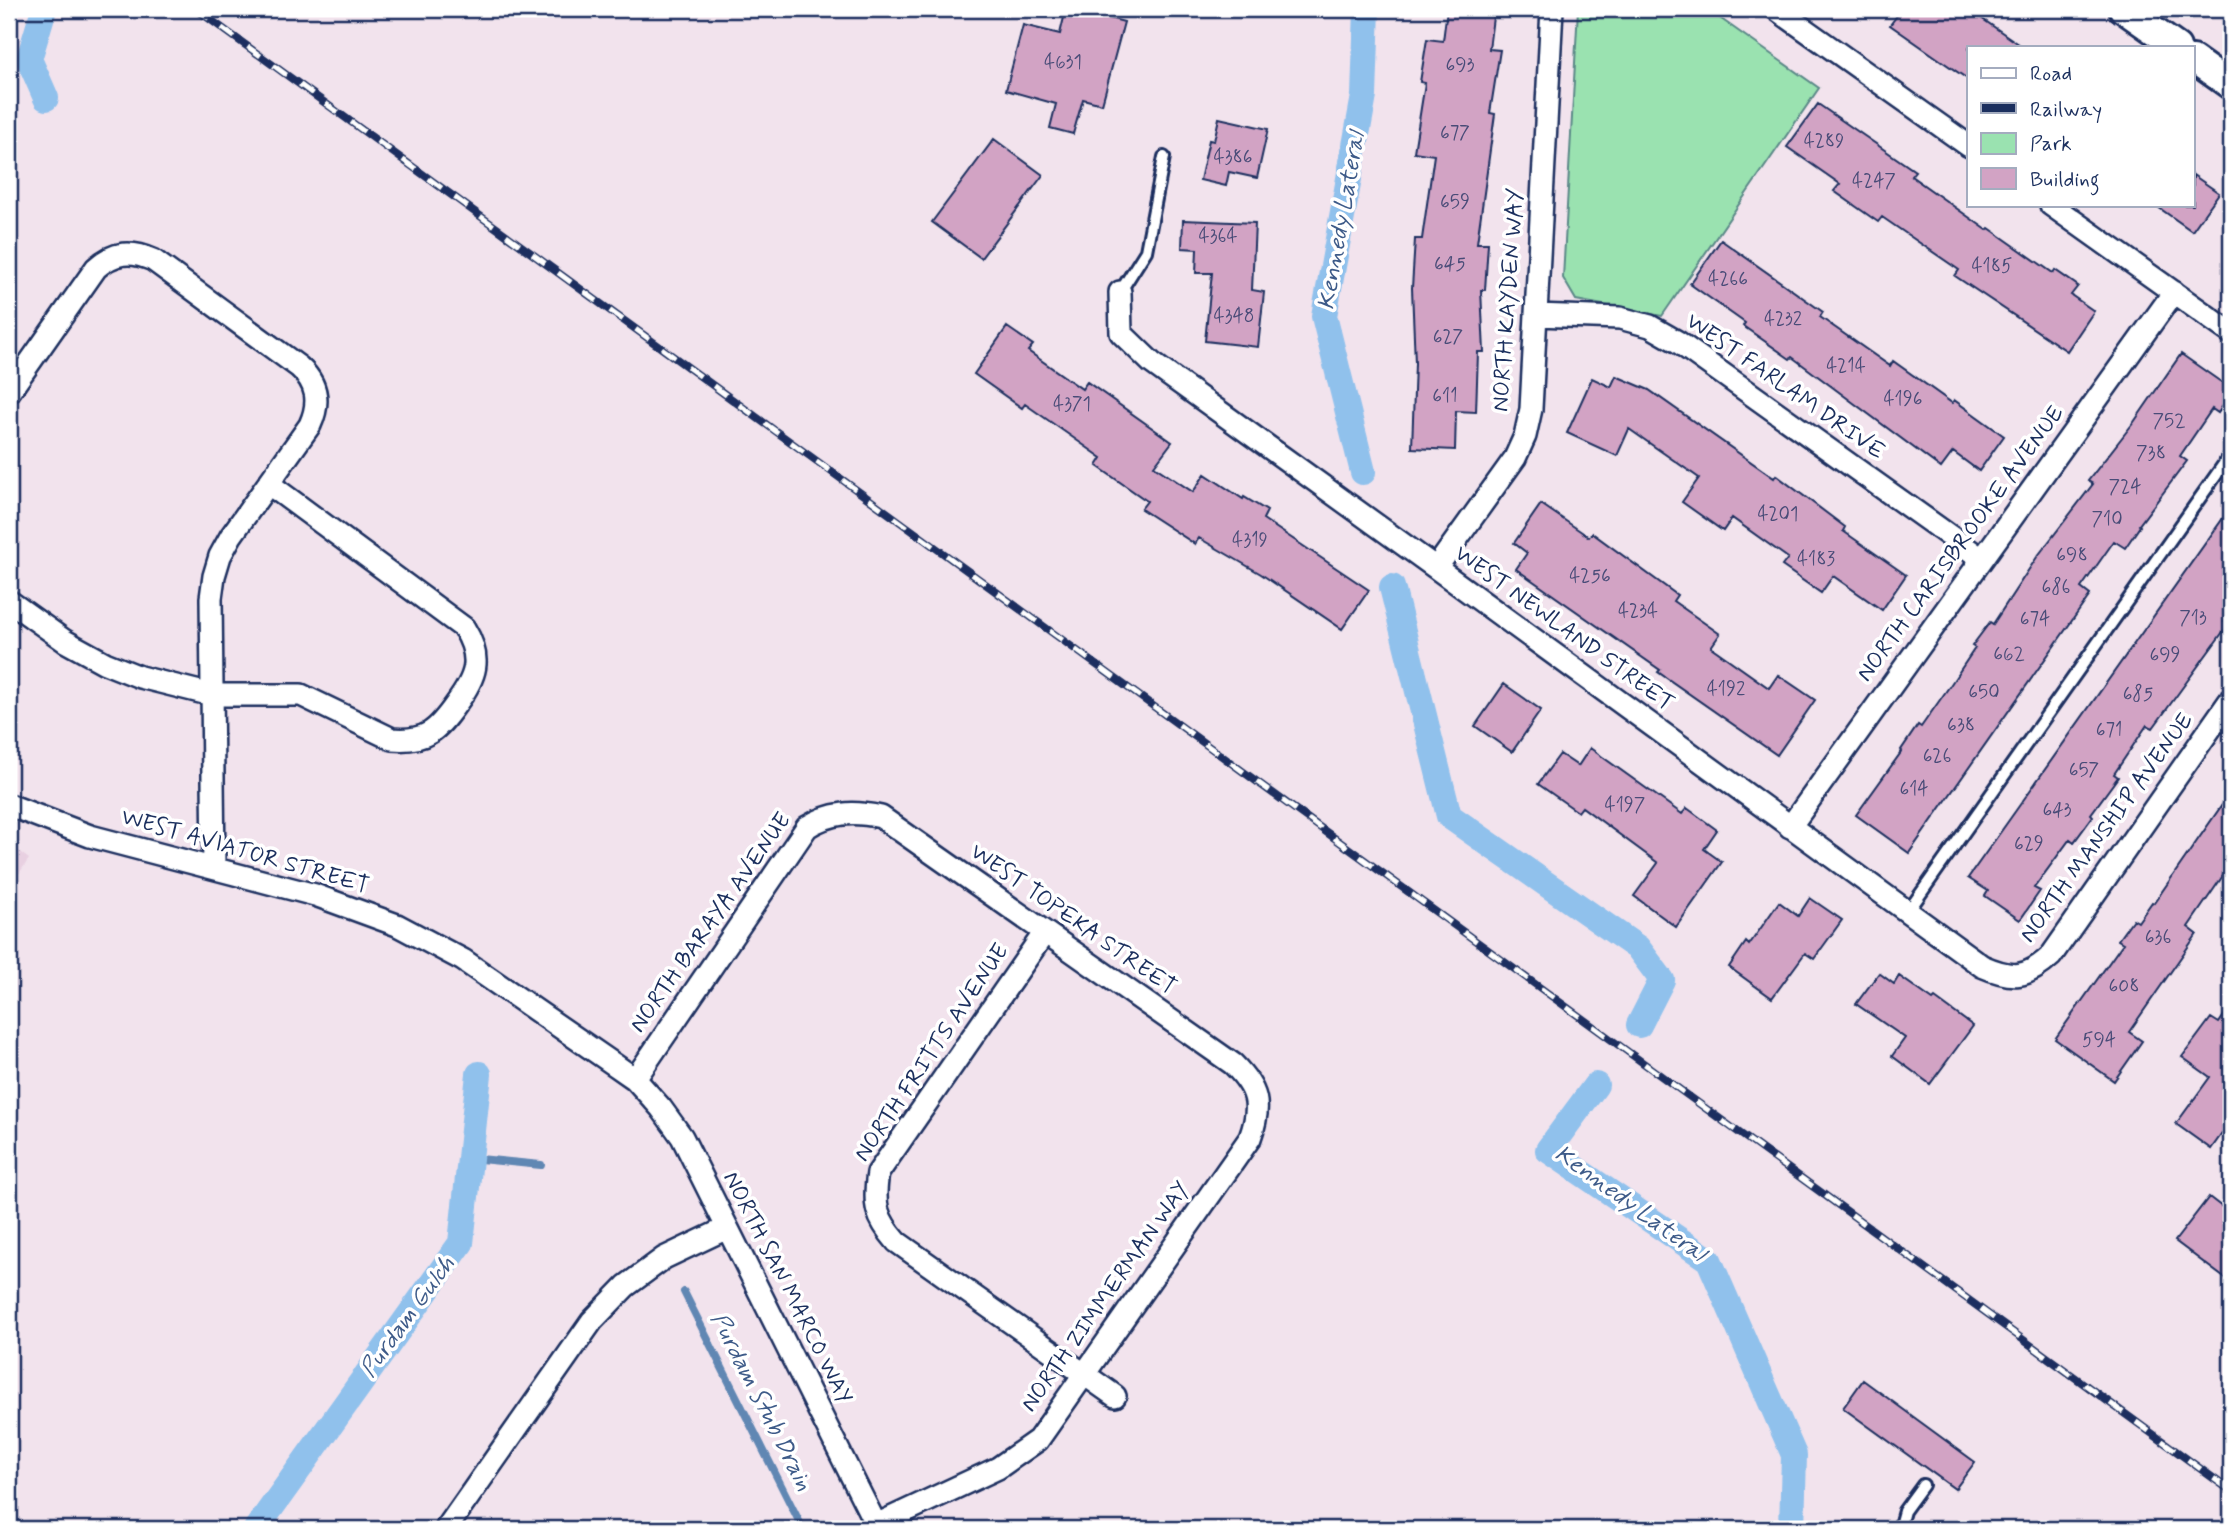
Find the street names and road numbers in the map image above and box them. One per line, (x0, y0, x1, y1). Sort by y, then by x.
street label: NORTH KAYDEN WAY (1486, 187, 1532, 413)
street label: WEST FARLAM DRIVE (1679, 307, 1891, 467)
street label: NORTH CARISBROOKE AVENUE (1851, 400, 2071, 688)
street label: WEST NEWLAND STREET (1448, 539, 1680, 719)
street label: NORTH MANSHIP AVENUE (2013, 707, 2201, 949)
street label: WEST AVIATOR STREET (118, 802, 372, 902)
street label: NORTH BARAYA AVENUE (624, 807, 798, 1039)
street label: WEST TOPEKA STREET (964, 837, 1182, 1003)
street label: NORTH FRITTS AVENUE (848, 938, 1016, 1168)
street label: NORTH SAN MARCO WAY (715, 1167, 859, 1410)
street label: NORTH ZIMMERMAN WAY (1015, 1176, 1197, 1418)

